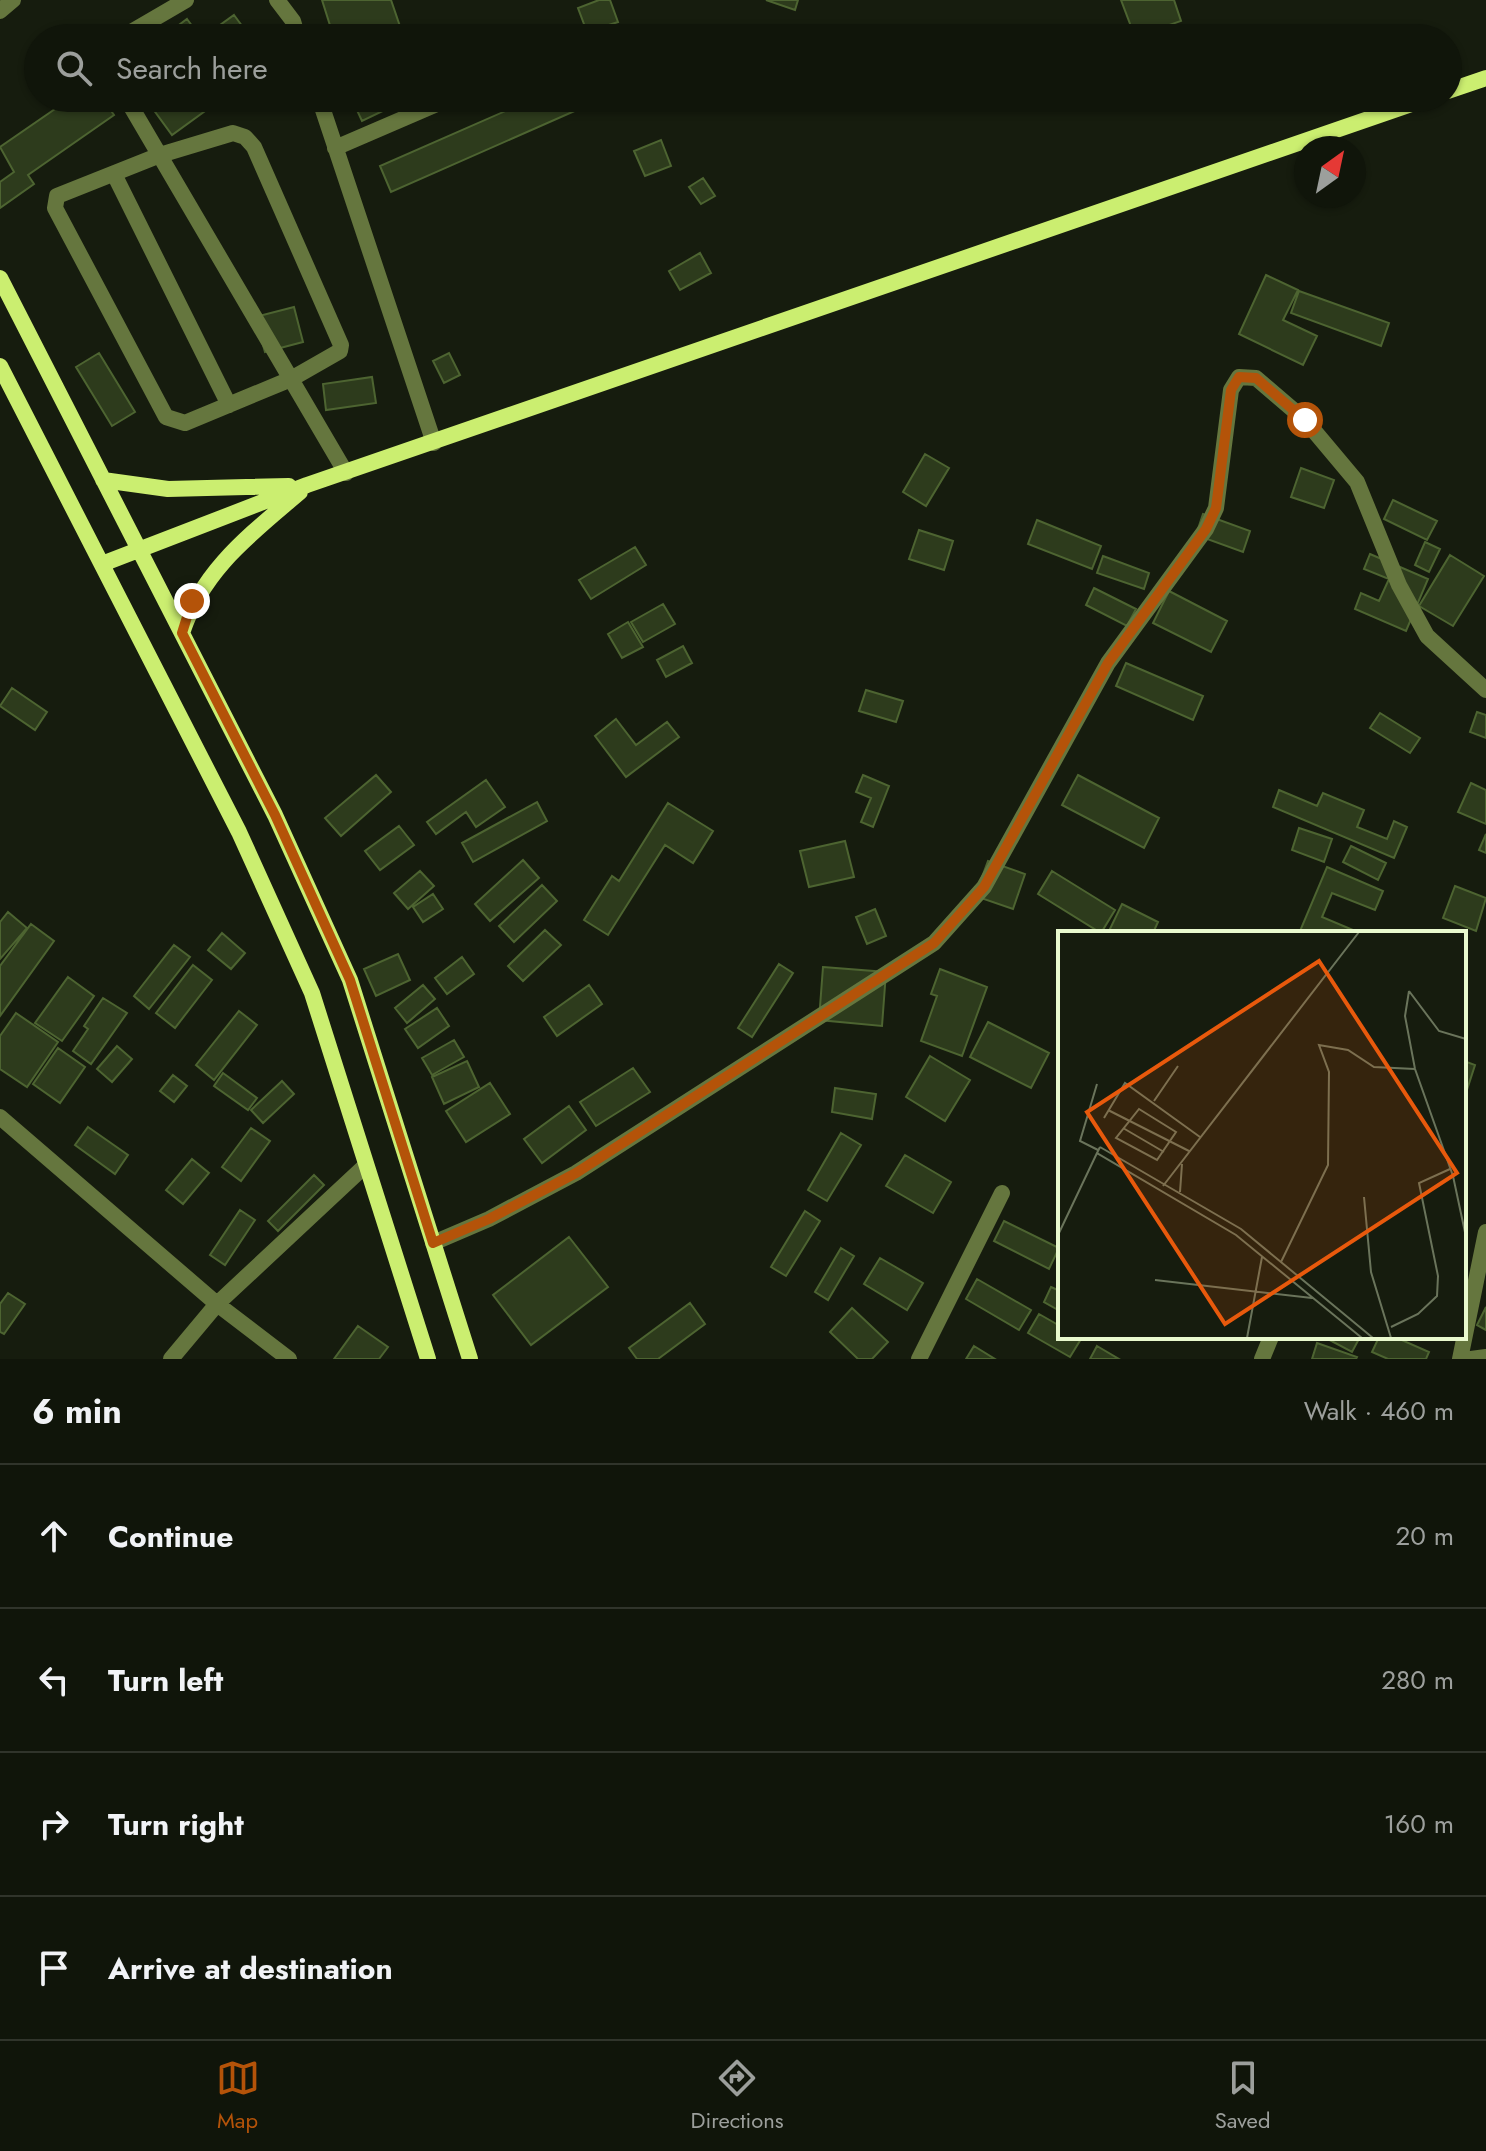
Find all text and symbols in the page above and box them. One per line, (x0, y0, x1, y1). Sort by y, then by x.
search box (24, 24, 1462, 112)
icon: search (52, 46, 96, 90)
text: Search here (116, 47, 268, 90)
north arrow (1294, 136, 1366, 208)
route start (1287, 402, 1323, 438)
route end (174, 583, 210, 619)
inset map (1058, 931, 1466, 1339)
text: 6 min (32, 1387, 122, 1436)
text: Walk · 460 m (1304, 1392, 1454, 1430)
icon: ahead (32, 1514, 76, 1558)
text: Continue (108, 1515, 234, 1558)
text: 20 m (1396, 1517, 1454, 1555)
icon: left (32, 1658, 76, 1702)
text: Turn left (108, 1659, 223, 1702)
text: 280 m (1381, 1661, 1454, 1699)
icon: right (32, 1802, 76, 1846)
text: Turn right (108, 1803, 244, 1846)
text: 160 m (1384, 1805, 1454, 1843)
icon: arrive (32, 1946, 76, 1990)
text: Arrive at destination (108, 1947, 393, 1990)
tab: Map (216, 2056, 260, 2136)
tab: Directions (691, 2056, 784, 2136)
tab: Saved (1215, 2056, 1270, 2136)

